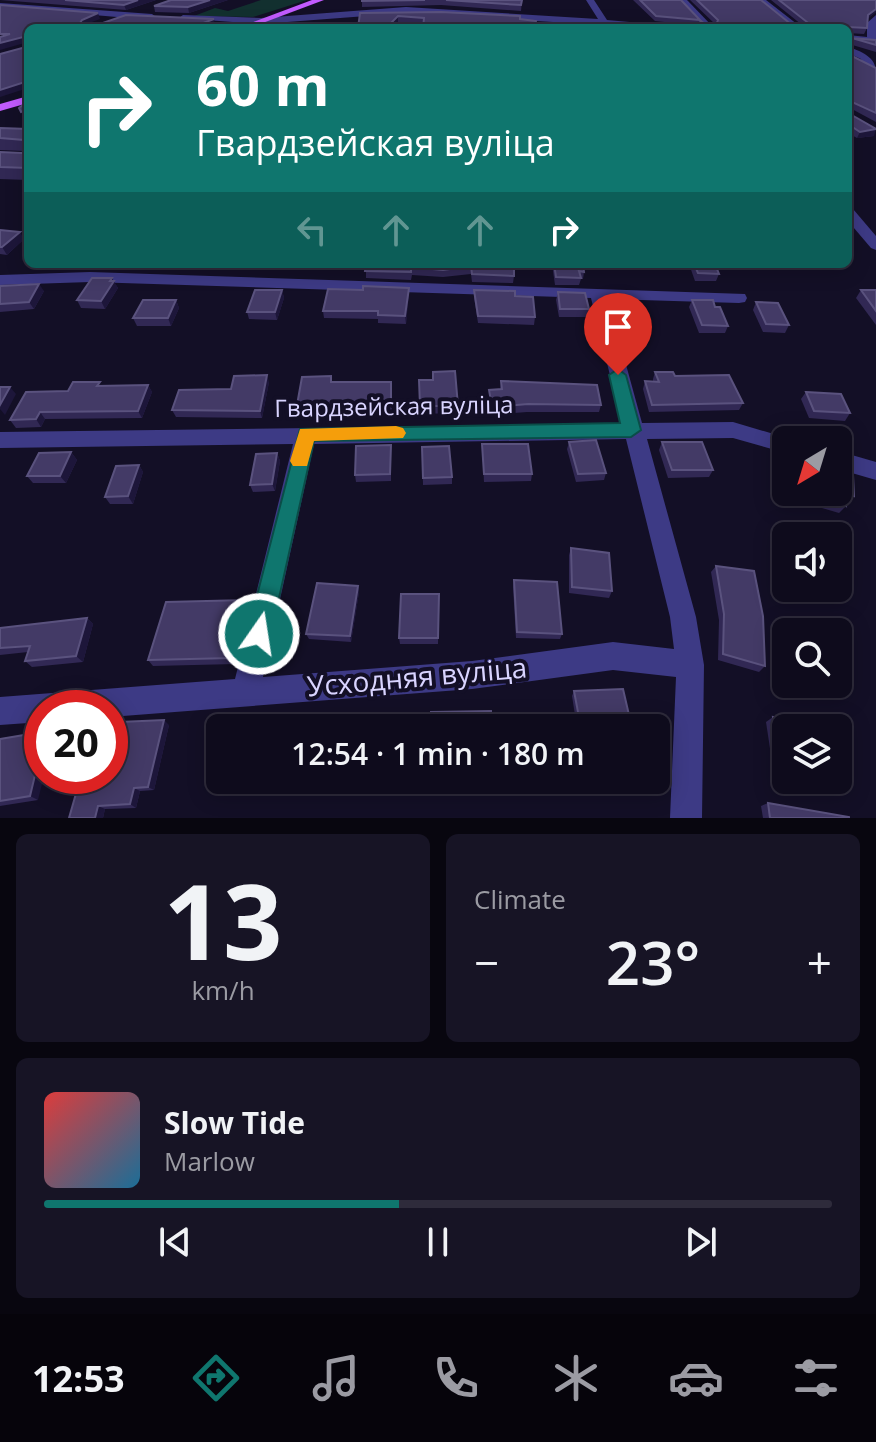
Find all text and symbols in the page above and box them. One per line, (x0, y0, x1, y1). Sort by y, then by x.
text: 60 m (196, 46, 330, 122)
icon: right (64, 56, 168, 160)
text: Гвардзейская вуліца (196, 118, 555, 167)
icon: left (290, 208, 334, 252)
icon: ahead (374, 208, 418, 252)
icon: ahead (458, 208, 502, 252)
icon: right (542, 208, 586, 252)
pin (584, 293, 652, 375)
icon: arrive (596, 305, 640, 349)
street label: Гвардзейская вуліца (274, 387, 514, 424)
north arrow (772, 426, 852, 506)
map controls (772, 426, 852, 794)
button: sound (772, 522, 852, 602)
position arrow (217, 592, 301, 676)
button: search (772, 618, 852, 698)
street label: Усходняя вуліца (305, 647, 528, 705)
speed limit sign: 20 (24, 690, 128, 794)
button: layers (772, 714, 852, 794)
text: 12:54 · 1 min · 180 m (291, 733, 585, 774)
text: 13 (164, 849, 282, 990)
text: Climate (474, 881, 566, 917)
text: 23° (606, 921, 700, 1003)
text: − (474, 932, 499, 992)
text: + (807, 932, 832, 992)
text: km/h (191, 972, 255, 1008)
text: Slow Tide (164, 1102, 305, 1143)
text: Marlow (164, 1143, 255, 1179)
icon: previous (153, 1220, 197, 1264)
icon: pause (416, 1220, 460, 1264)
icon: next (679, 1220, 723, 1264)
icon: directions (188, 1350, 244, 1406)
icon: music (308, 1350, 364, 1406)
icon: phone (428, 1350, 484, 1406)
icon: climate (548, 1350, 604, 1406)
icon: car (668, 1350, 724, 1406)
icon: filters (788, 1350, 844, 1406)
text: 12:53 (32, 1354, 125, 1403)

